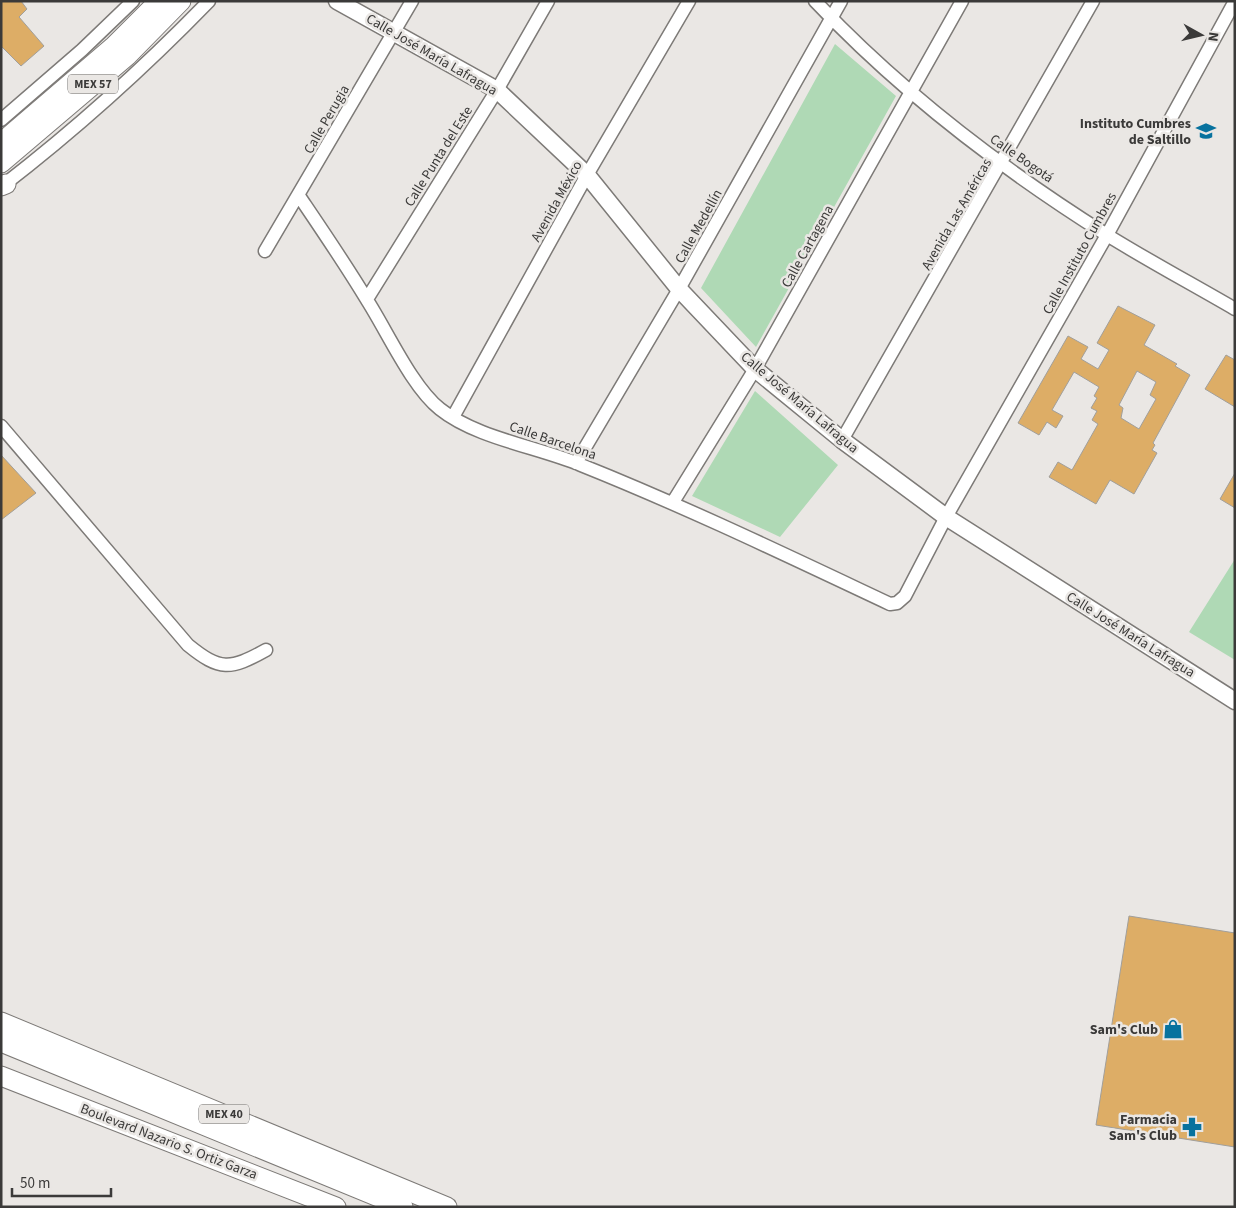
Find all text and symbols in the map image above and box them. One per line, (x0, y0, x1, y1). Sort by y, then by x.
street label: Calle José María Lafragua (362, 9, 501, 101)
north arrow (1176, 10, 1226, 60)
text: N (1202, 31, 1223, 43)
road number: MEX 57 (68, 74, 118, 94)
street label: Calle Perugia (299, 81, 355, 158)
street label: Calle Punta del Este (400, 102, 478, 211)
place label: Instituto Cumbres de Saltillo (1080, 114, 1191, 150)
school or university icon: Instituto Cumbres de Saltillo (1195, 120, 1217, 142)
street label: Calle Bogotá (986, 130, 1057, 188)
street label: Avenida Las Américas (917, 155, 997, 274)
street label: Avenida México (526, 157, 587, 246)
street label: Calle Medellín (670, 186, 728, 267)
street label: Calle Instituto Cumbres (1038, 189, 1122, 318)
street label: Calle Cartagena (777, 201, 839, 292)
street label: Calle José María Lafragua (736, 347, 863, 458)
street label: Calle Barcelona (506, 417, 599, 465)
street label: Calle José María Lafragua (1062, 587, 1199, 683)
shop icon: Sam's Club (1162, 1018, 1184, 1040)
place label: Sam's Club (1090, 1020, 1158, 1040)
street label: Boulevard Nazario S. Ortiz Garza (77, 1099, 260, 1185)
road number: MEX 40 (199, 1104, 249, 1124)
place label: Farmacia Sam's Club (1109, 1110, 1177, 1146)
pharmacy icon: Farmacia Sam's Club (1181, 1116, 1203, 1138)
scale bar (12, 1166, 111, 1198)
text: 50 m (20, 1173, 50, 1194)

